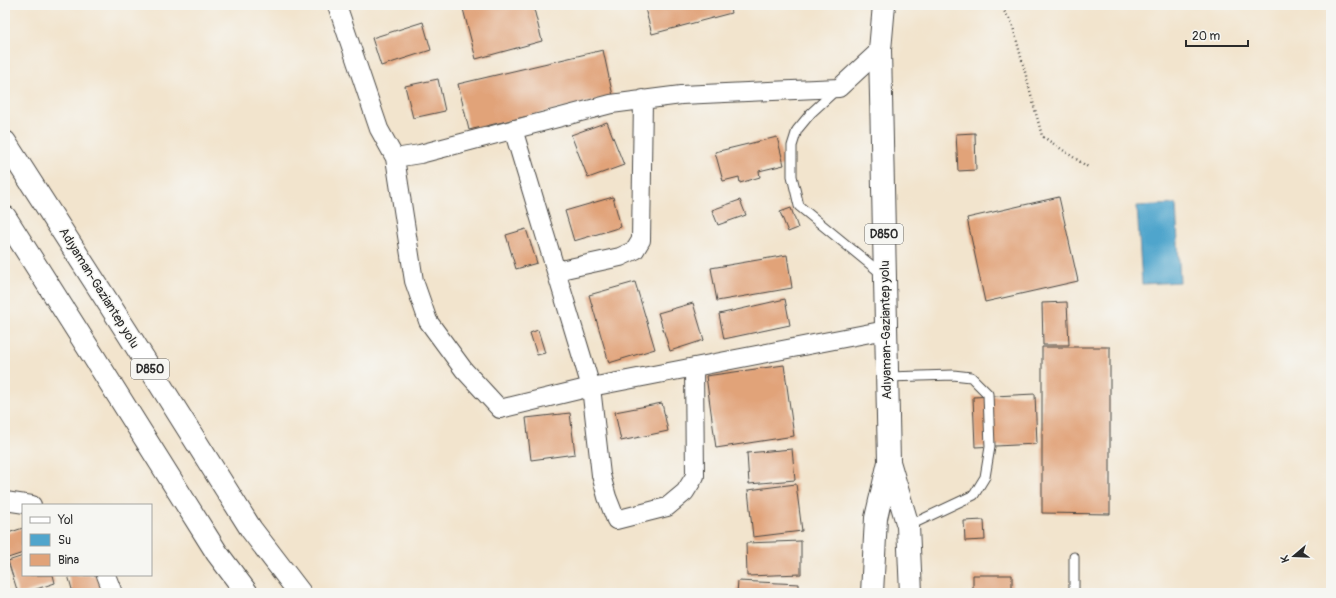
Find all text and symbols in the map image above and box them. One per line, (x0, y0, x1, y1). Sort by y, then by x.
scale bar (1186, 22, 1248, 48)
text: 20 m (1192, 29, 1221, 44)
road number: D850 (865, 224, 903, 244)
street label: Adıyaman-Gaziantep yolu (55, 225, 143, 351)
street label: Adıyaman-Gaziantep yolu (877, 260, 895, 400)
road number: D850 (131, 359, 169, 379)
legend (22, 504, 152, 576)
text: Yol (57, 513, 73, 528)
text: Su (58, 533, 71, 548)
north arrow (1274, 536, 1314, 576)
text: Bina (58, 553, 80, 568)
text: K (1278, 553, 1292, 564)

